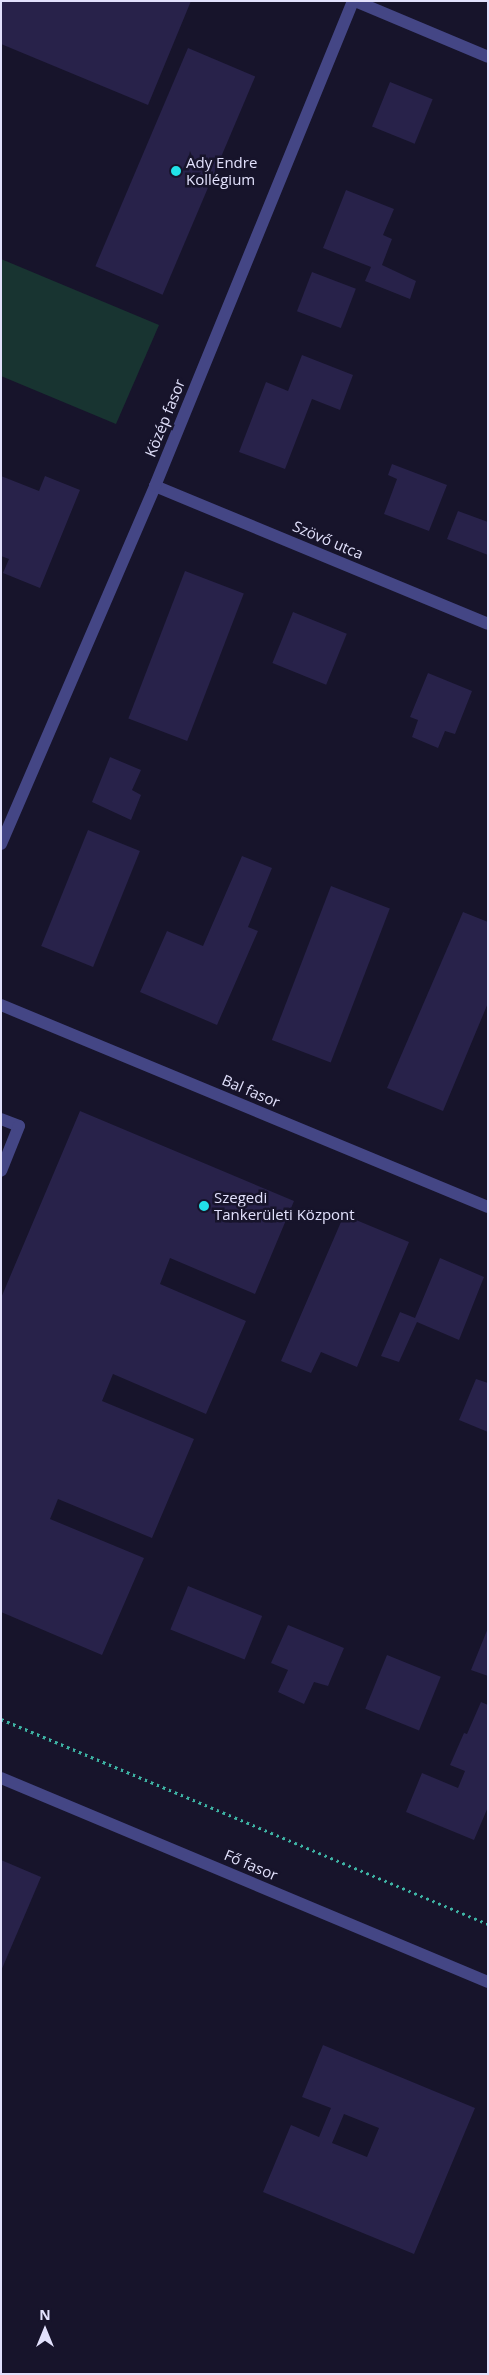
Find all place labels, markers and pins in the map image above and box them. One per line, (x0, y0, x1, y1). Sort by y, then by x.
place label: Ady Endre Kollégium (186, 153, 257, 188)
marker: Ady Endre Kollégium (170, 165, 182, 177)
place label: Szegedi Tankerületi Központ (214, 1188, 355, 1223)
marker: Szegedi Tankerületi Központ (198, 1200, 210, 1212)

